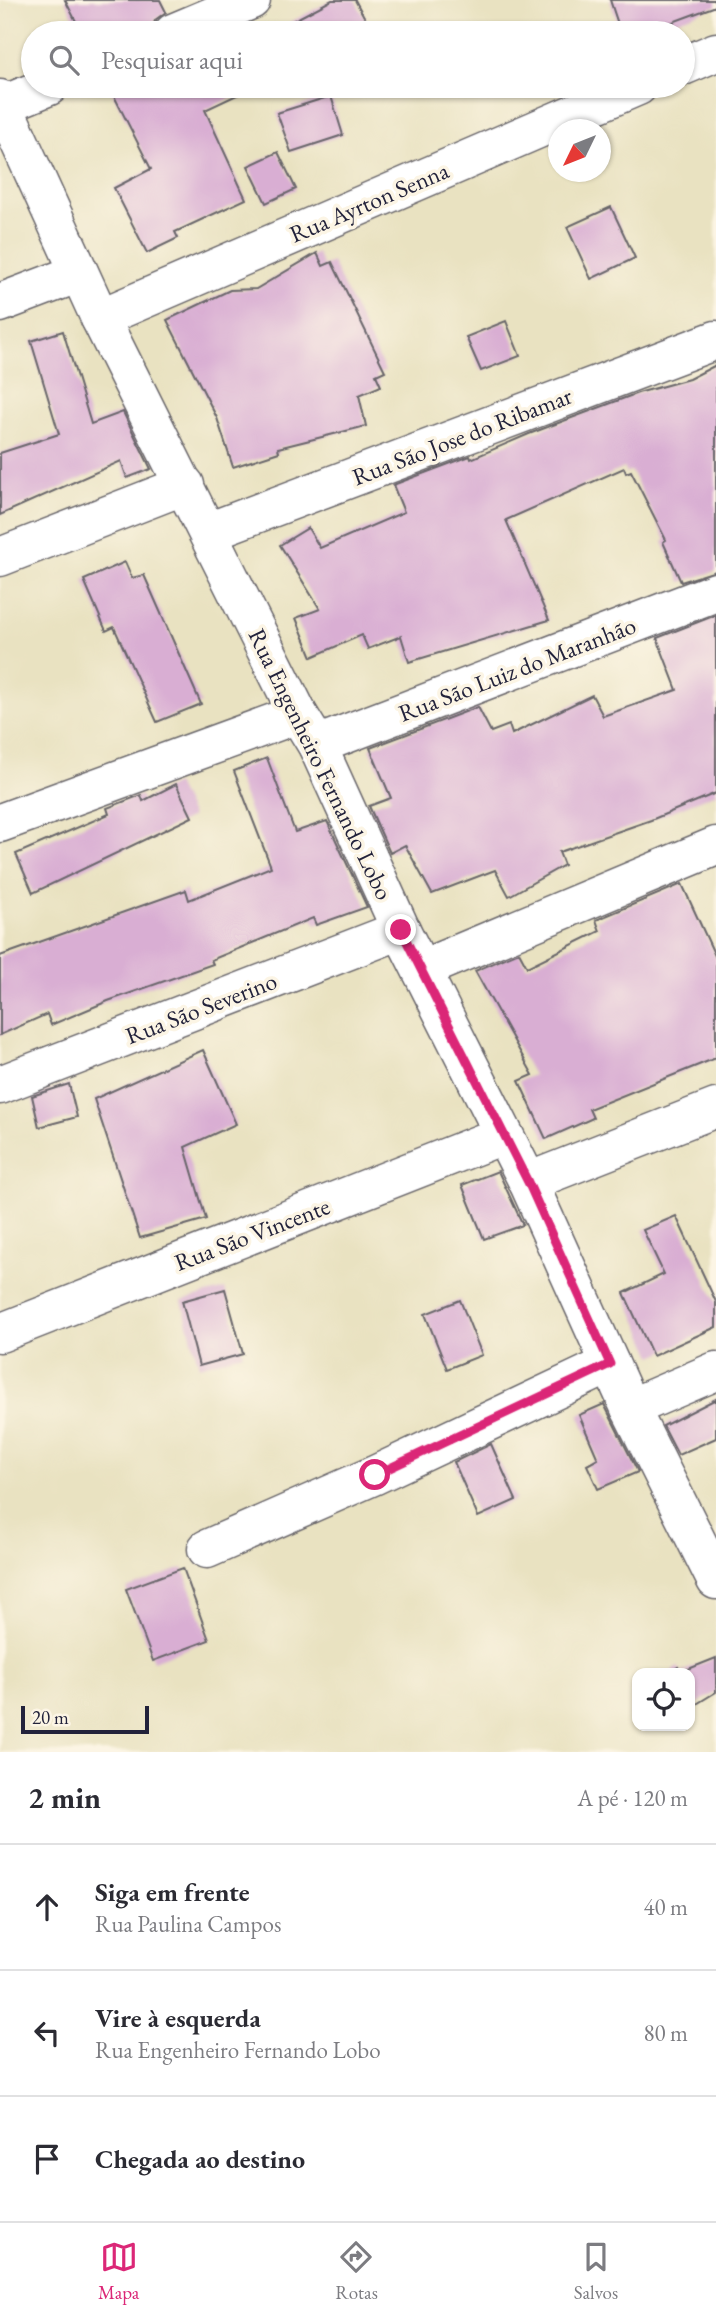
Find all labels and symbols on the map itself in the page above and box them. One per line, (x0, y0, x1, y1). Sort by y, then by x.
north arrow (548, 119, 611, 182)
street label: Rua Ayrton Senna (285, 154, 454, 249)
street label: Rua São Jose do Ribamar (348, 380, 576, 492)
street label: Rua São Luiz do Maranhão (394, 609, 640, 729)
street label: Rua Engenheiro Fernando Lobo (242, 623, 400, 905)
route end (385, 914, 416, 945)
street label: Rua São Severino (121, 965, 281, 1051)
street label: Rua São Vincente (170, 1190, 334, 1278)
route start (359, 1459, 390, 1490)
scale bar (21, 1703, 149, 1735)

